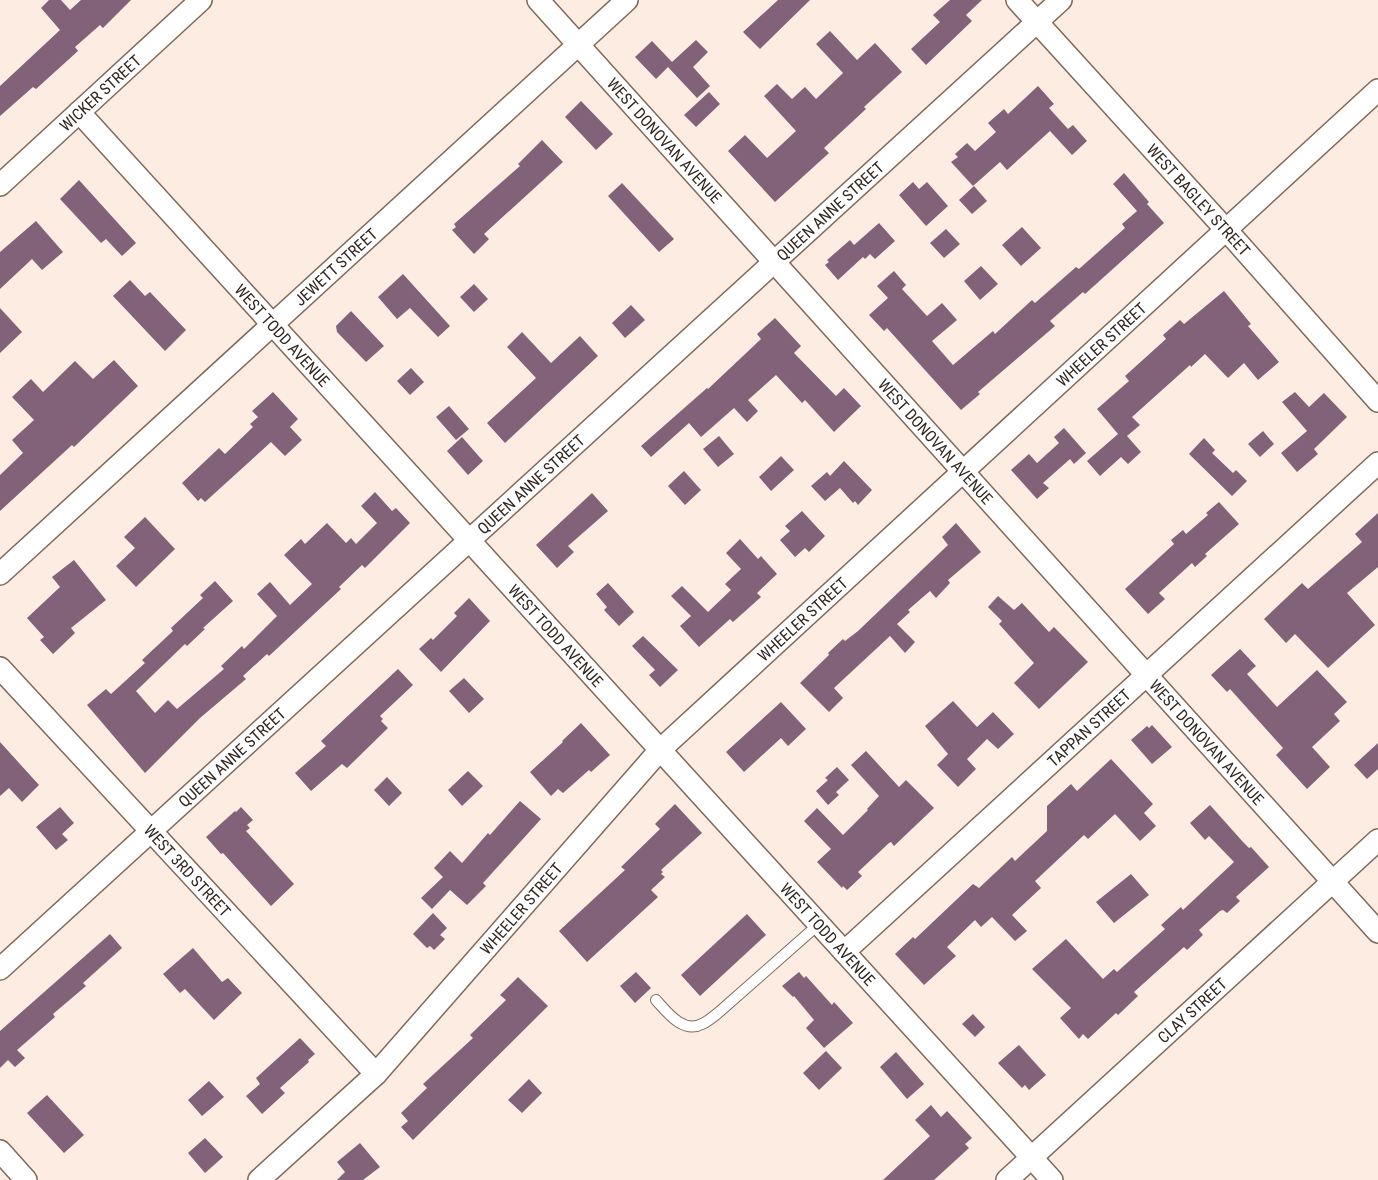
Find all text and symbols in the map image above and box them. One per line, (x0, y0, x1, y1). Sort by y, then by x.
street label: WICKER STREET (56, 51, 145, 135)
street label: WEST DONOVAN AVENUE (603, 74, 726, 207)
street label: WEST BAGLEY STREET (1143, 140, 1254, 260)
street label: QUEEN ANNE STREET (772, 157, 887, 265)
street label: JEWETT STREET (290, 224, 381, 309)
street label: WEST TODD AVENUE (231, 280, 334, 390)
street label: WHEELER STREET (1052, 298, 1150, 390)
street label: WEST DONOVAN AVENUE (874, 375, 997, 508)
street label: QUEEN ANNE STREET (473, 430, 588, 538)
street label: WHEELER STREET (753, 573, 851, 665)
street label: WEST TODD AVENUE (504, 580, 607, 691)
street label: WEST DONOVAN AVENUE (1146, 676, 1268, 809)
street label: TAPPAN STREET (1043, 685, 1134, 771)
street label: QUEEN ANNE STREET (174, 704, 289, 811)
street label: WEST 3RD STREET (140, 820, 235, 921)
street label: WHEELER STREET (476, 859, 566, 958)
street label: WEST TODD AVENUE (776, 879, 879, 989)
street label: CLAY STREET (1154, 974, 1231, 1047)

